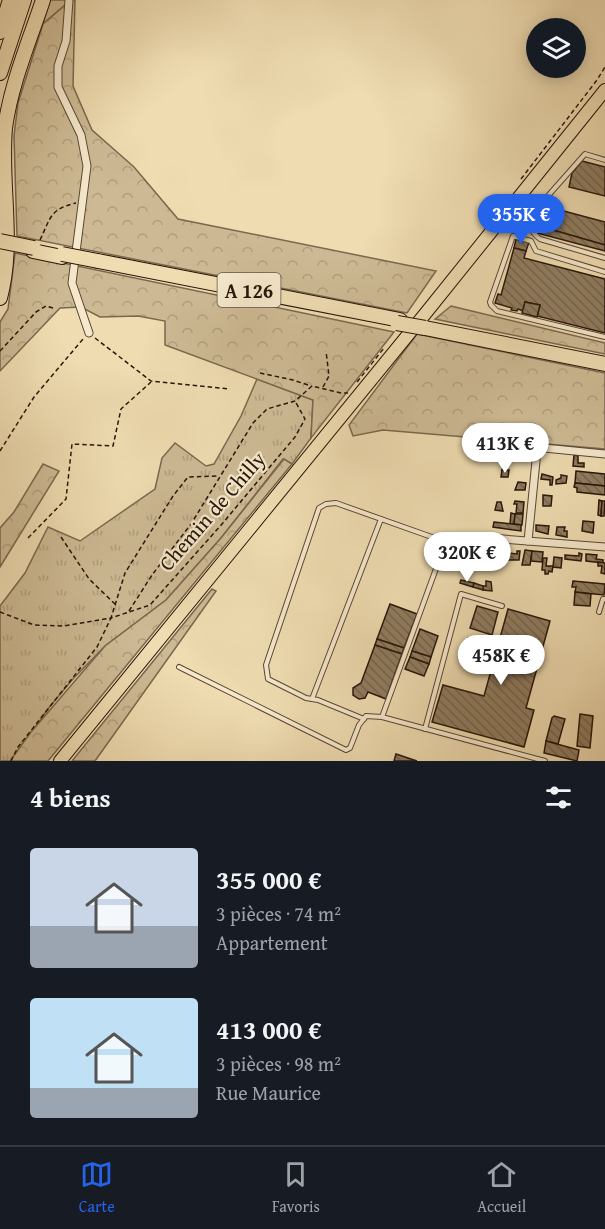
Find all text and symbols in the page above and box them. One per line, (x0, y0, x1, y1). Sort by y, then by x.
map controls (526, 18, 586, 78)
button: layers (526, 18, 586, 78)
pin: 355K € (472, 194, 570, 245)
text: 355K € (492, 199, 550, 228)
road number: A 126 (218, 273, 280, 307)
pin: 413K € (456, 423, 554, 474)
text: 413K € (476, 428, 534, 457)
street label: Chemin de Chilly (151, 444, 273, 578)
pin: 320K € (418, 532, 516, 583)
text: 320K € (438, 537, 496, 566)
pin: 458K € (452, 635, 550, 686)
text: 458K € (472, 640, 530, 669)
text: 4 biens (30, 778, 111, 817)
icon: filters (542, 781, 575, 814)
text: 355 000 € (216, 860, 322, 899)
icon: home (78, 872, 150, 944)
text: 3 pièces · 74 m² (216, 899, 341, 928)
text: Appartement (216, 928, 328, 957)
text: 413 000 € (216, 1010, 322, 1049)
icon: home (78, 1022, 150, 1094)
text: 3 pièces · 98 m² (216, 1049, 341, 1078)
text: Rue Maurice (216, 1078, 321, 1107)
tab: Carte (79, 1158, 115, 1218)
tab: Favoris (272, 1158, 320, 1218)
tab: Accueil (477, 1158, 526, 1218)

